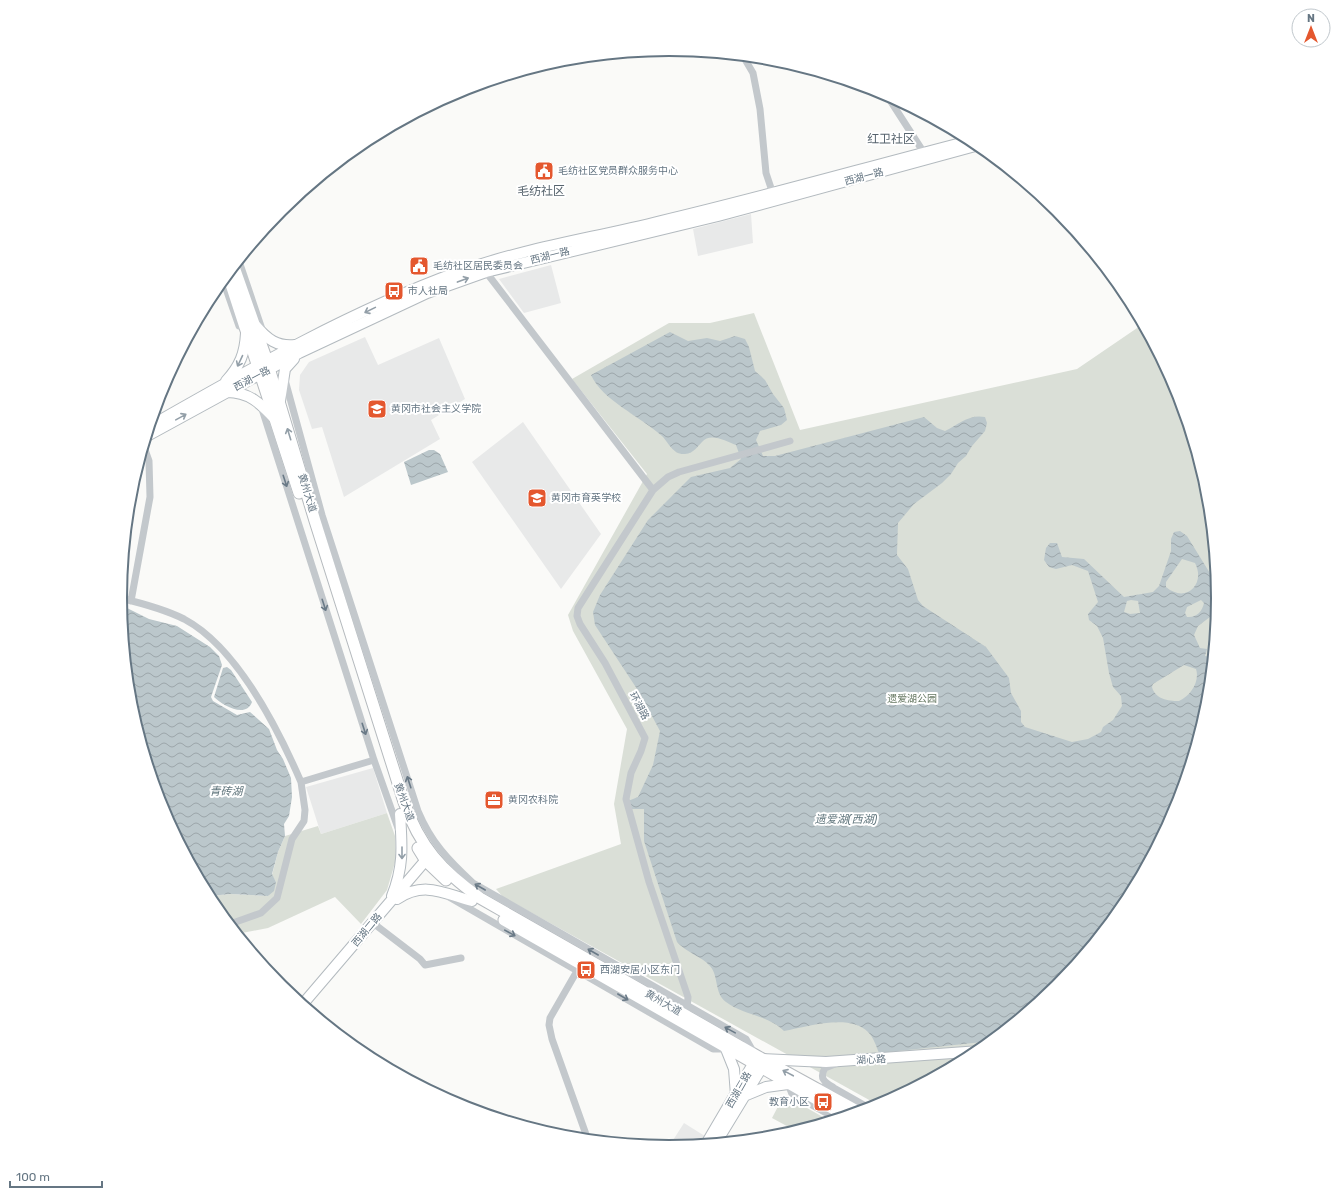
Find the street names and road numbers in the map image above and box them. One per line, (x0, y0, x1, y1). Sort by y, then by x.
street label: 西湖一路 (843, 166, 885, 188)
street label: 西湖一路 (529, 245, 571, 267)
street label: 西湖一路 (232, 364, 272, 394)
street label: 黄州大道 (295, 472, 319, 514)
street label: 环湖路 (627, 690, 651, 722)
street label: 黄州大道 (392, 781, 416, 823)
street label: 西湖二路 (350, 911, 384, 949)
street label: 黄州大道 (643, 988, 683, 1018)
street label: 湖心路 (856, 1053, 886, 1067)
street label: 西湖三路 (724, 1070, 754, 1110)

